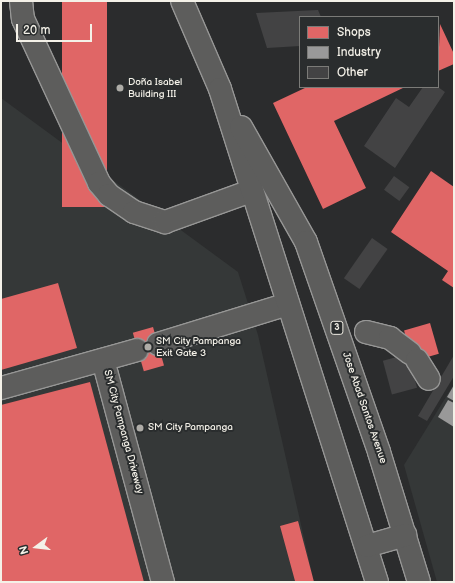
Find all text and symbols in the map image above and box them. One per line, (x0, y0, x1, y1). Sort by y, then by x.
scale bar (18, 16, 94, 42)
legend (299, 16, 439, 88)
text: 20 m (23, 23, 50, 38)
text: Shops (337, 25, 371, 40)
text: Industry (337, 45, 381, 60)
text: Other (337, 65, 368, 80)
place label: Doña Isabel Building III (128, 76, 182, 100)
marker: Doña Isabel Building III (115, 83, 125, 93)
road number: 3 (330, 321, 344, 335)
place label: SM City Pampanga Exit Gate 3 (156, 335, 241, 358)
marker: SM City Pampanga Exit Gate 3 (143, 342, 153, 352)
street label: Jose Abad Santos Avenue (339, 351, 389, 465)
street label: SM City Pampanga Driveway (101, 368, 145, 496)
place label: SM City Pampanga (148, 422, 233, 434)
marker: SM City Pampanga (135, 423, 145, 433)
north arrow (16, 527, 56, 567)
text: N (17, 545, 31, 556)

